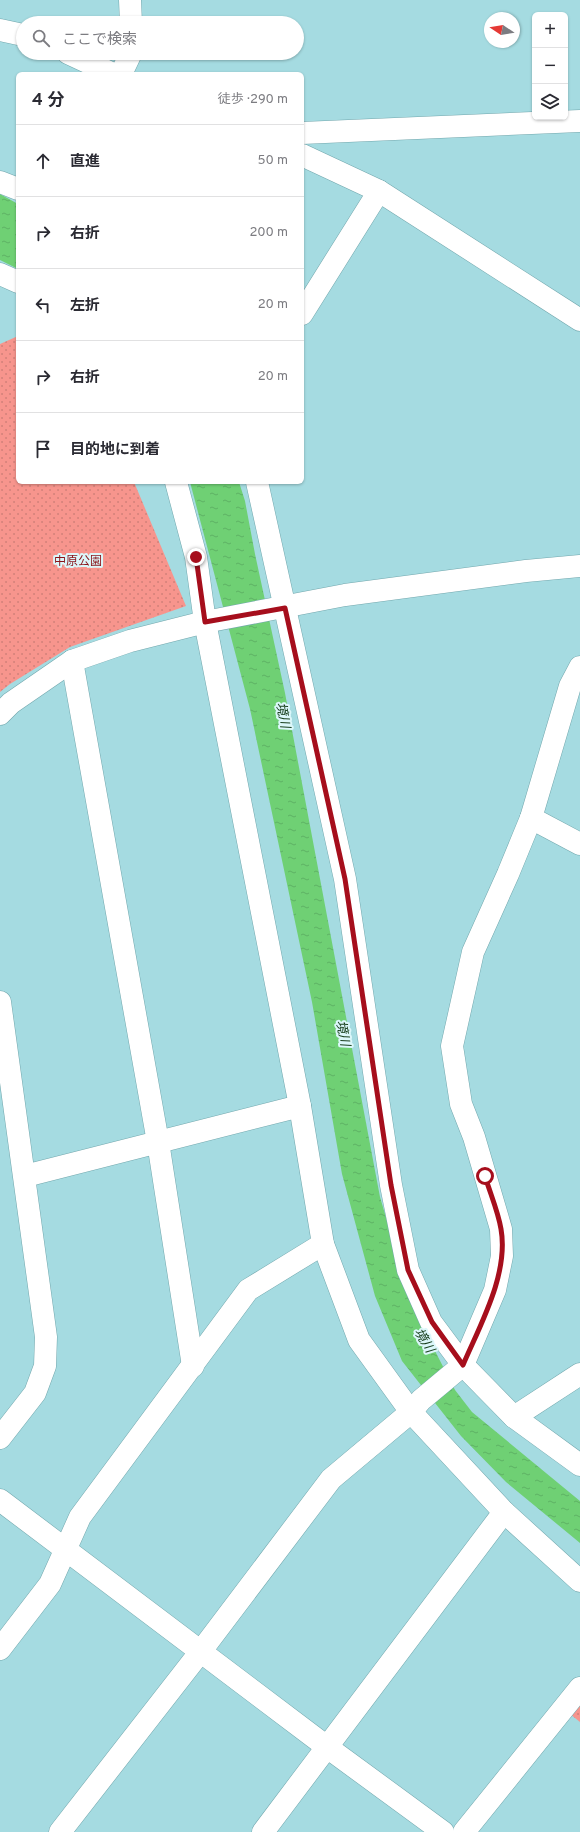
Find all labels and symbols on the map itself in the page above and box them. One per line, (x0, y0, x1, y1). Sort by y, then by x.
north arrow (484, 12, 520, 48)
route end (187, 548, 205, 566)
park label: 中原公園 (54, 554, 102, 570)
water label: 境川 (272, 701, 293, 732)
water label: 境川 (332, 1019, 353, 1050)
route start (476, 1167, 494, 1185)
water label: 境川 (410, 1326, 438, 1358)

